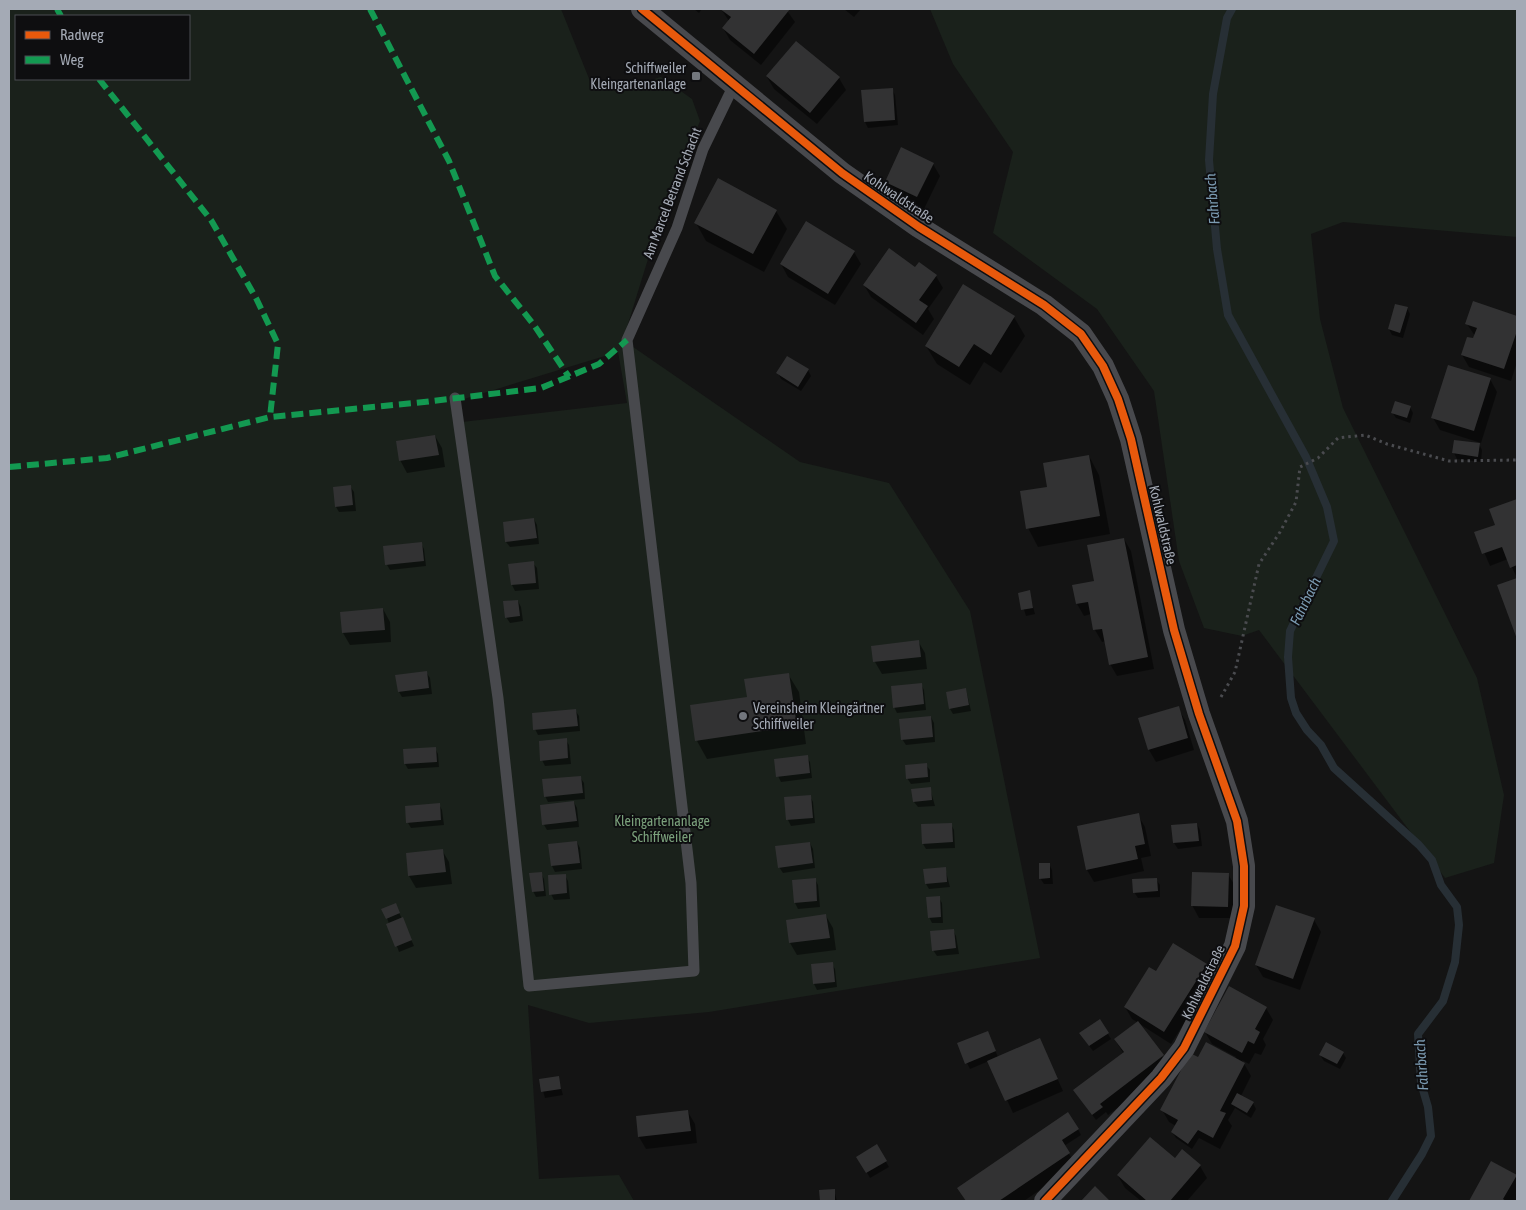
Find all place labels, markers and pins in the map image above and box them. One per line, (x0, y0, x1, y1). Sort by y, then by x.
place label: Schiffweiler Kleingartenanlage (590, 60, 687, 92)
marker: Schiffweiler Kleingartenanlage (690, 70, 702, 82)
place label: Vereinsheim Kleingärtner Schiffweiler (753, 700, 885, 732)
marker: Vereinsheim Kleingärtner Schiffweiler (737, 710, 749, 722)

